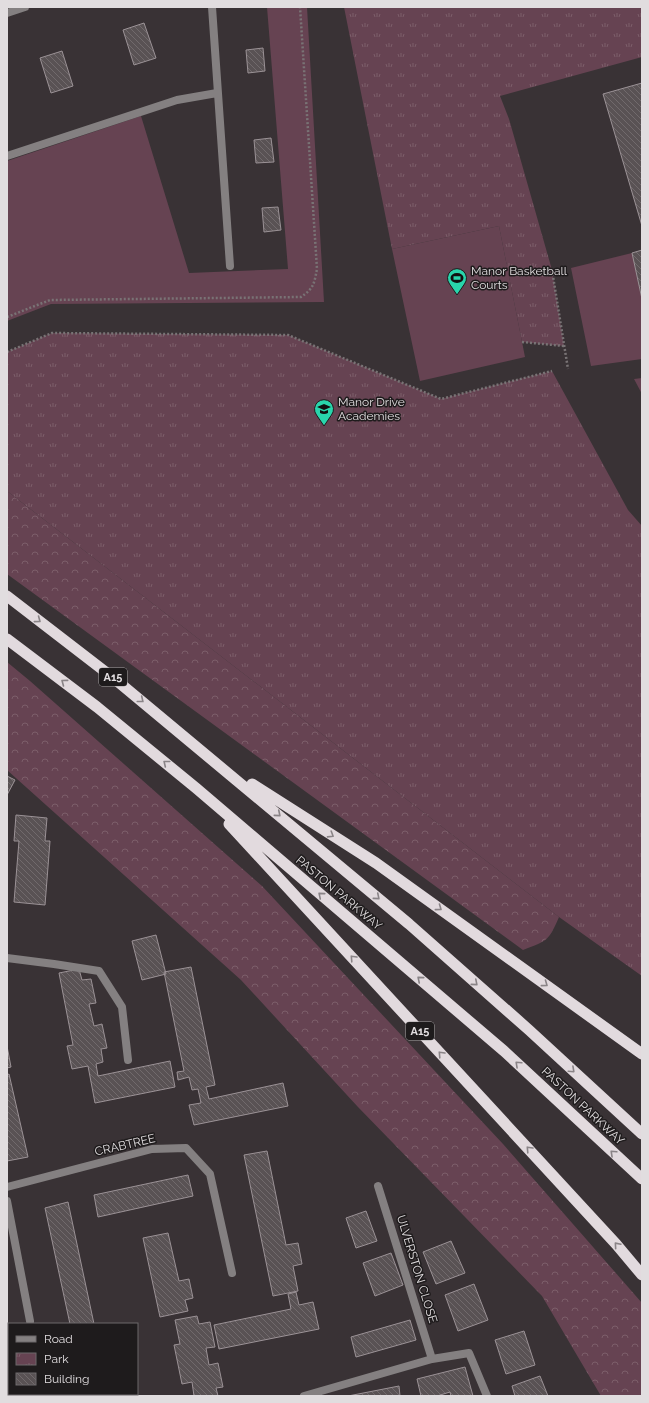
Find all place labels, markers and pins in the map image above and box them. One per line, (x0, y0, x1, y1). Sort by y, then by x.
place label: Manor Basketball Courts (471, 264, 568, 292)
sports icon: Manor Basketball Courts (446, 267, 468, 295)
place label: Manor Drive Academies (338, 395, 405, 423)
school or university icon: Manor Drive Academies (313, 398, 335, 426)

